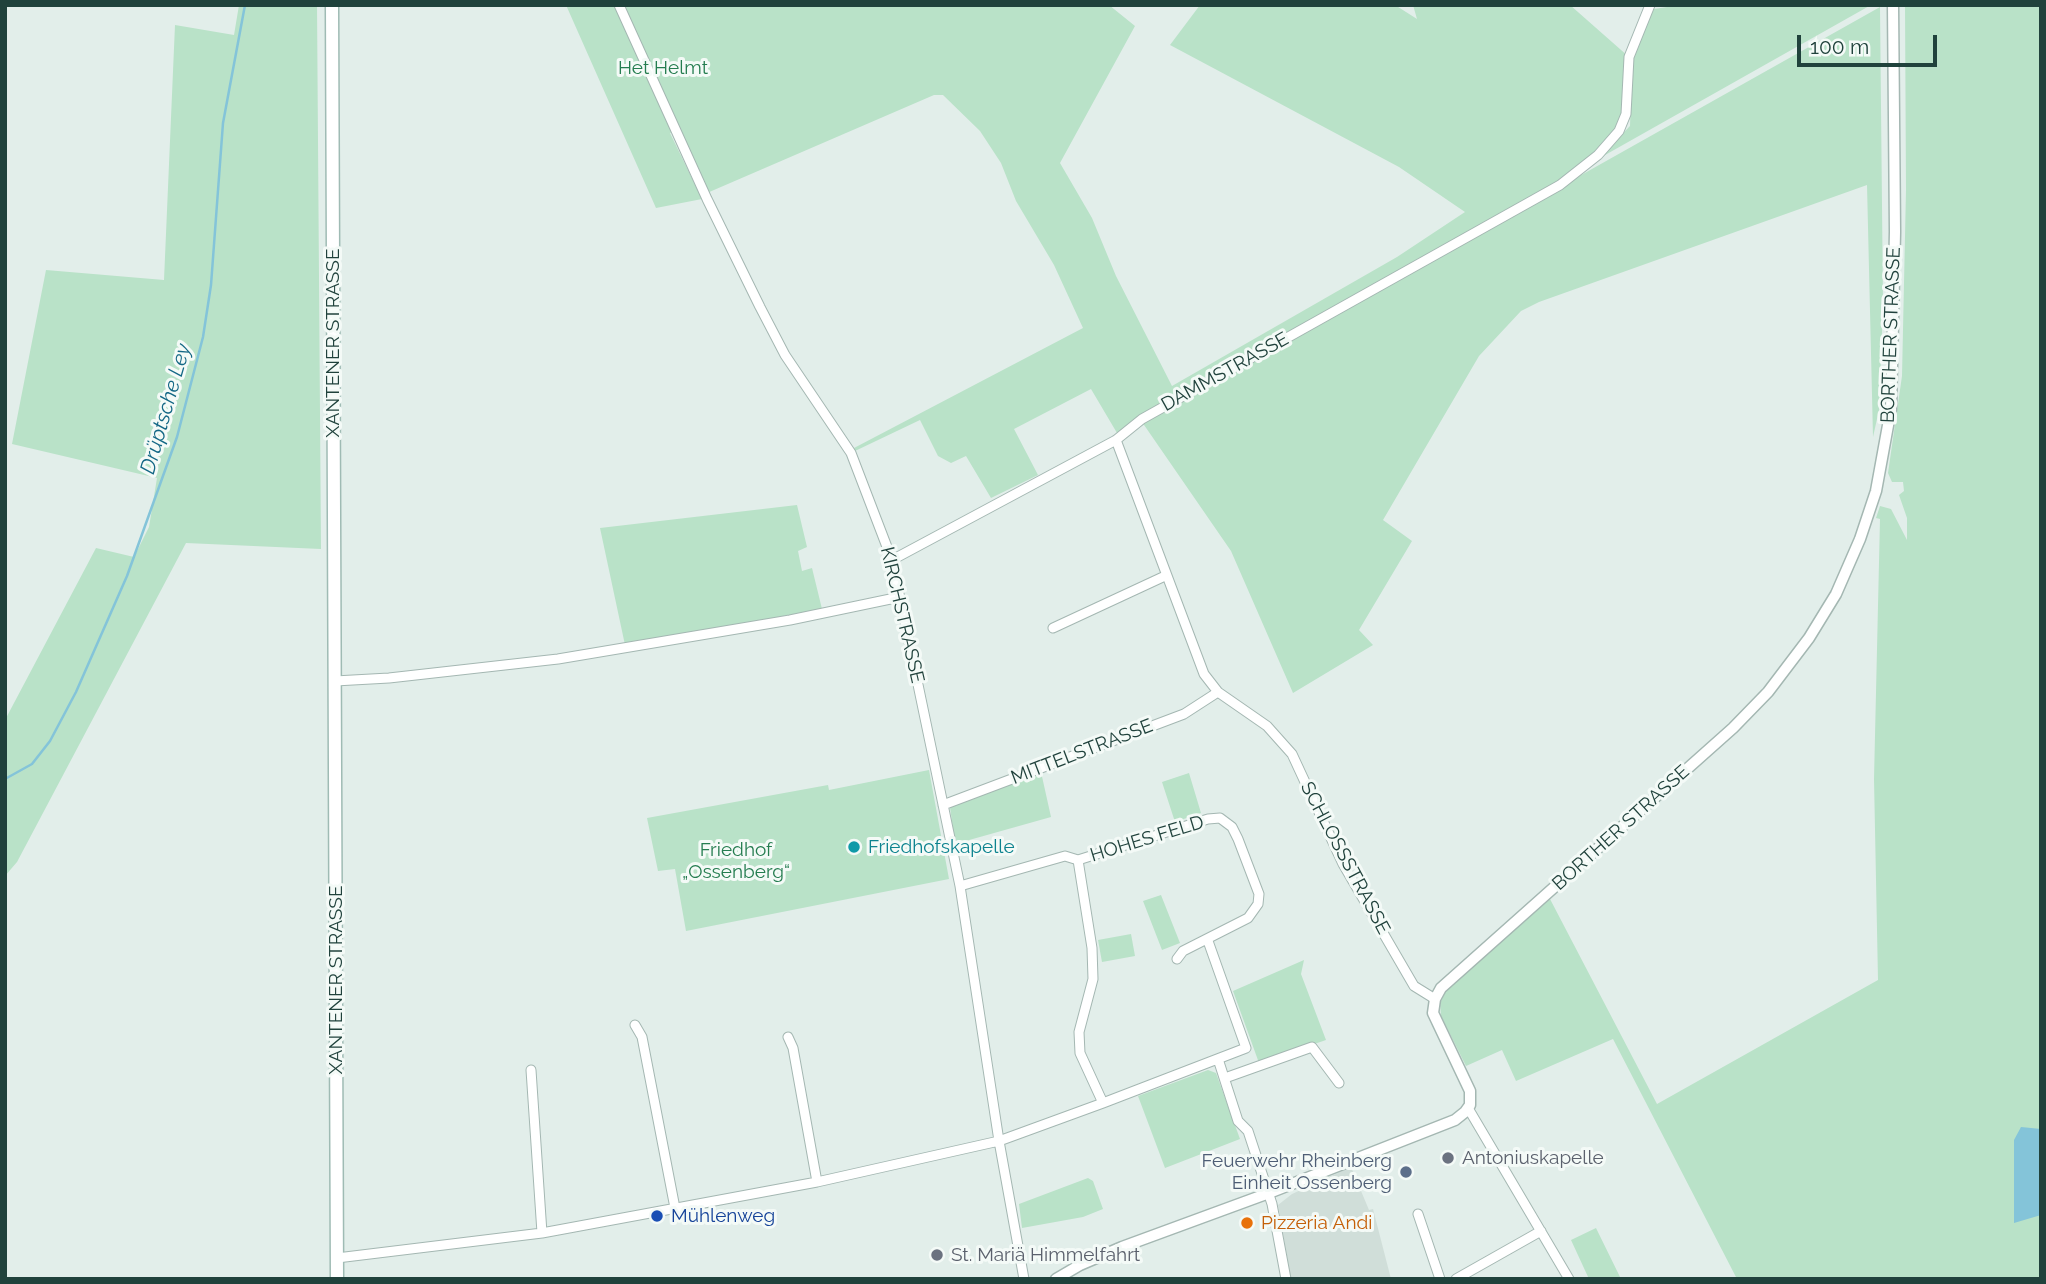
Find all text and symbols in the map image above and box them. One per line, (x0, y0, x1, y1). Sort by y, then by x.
scale bar (1801, 21, 1941, 65)
text: 100 m (1810, 34, 1869, 59)
park label: Het Helmt (618, 57, 708, 79)
street label: BORTHER STRASSE (1877, 246, 1905, 424)
street label: XANTENER STRASSE (322, 249, 344, 437)
street label: DAMMSTRASSE (1157, 328, 1293, 416)
water label: Drüptsche Ley (135, 341, 197, 477)
street label: KIRCHSTRASSE (875, 545, 929, 685)
street label: MITTELSTRASSE (1008, 714, 1156, 790)
street label: BORTHER STRASSE (1548, 761, 1694, 895)
street label: SCHLOSSSTRASSE (1295, 778, 1395, 938)
street label: HOHES FELD (1087, 811, 1207, 867)
place label: Friedhofskapelle (868, 836, 1015, 858)
park label: Friedhof „Ossenberg“ (682, 839, 790, 883)
marker: Friedhofskapelle (846, 839, 862, 855)
street label: XANTENER STRASSE (325, 886, 347, 1074)
place label: Antoniuskapelle (1462, 1147, 1604, 1169)
place label: Feuerwehr Rheinberg Einheit Ossenberg (1202, 1150, 1392, 1194)
marker: Antoniuskapelle (1440, 1150, 1456, 1166)
marker: Feuerwehr Rheinberg Einheit Ossenberg (1398, 1164, 1414, 1180)
place label: Mühlenweg (671, 1205, 775, 1227)
marker: Mühlenweg (649, 1208, 665, 1224)
place label: Pizzeria Andi (1261, 1212, 1372, 1234)
marker: Pizzeria Andi (1239, 1215, 1255, 1231)
place label: St. Mariä Himmelfahrt (951, 1244, 1140, 1266)
marker: St. Mariä Himmelfahrt (929, 1247, 945, 1263)

